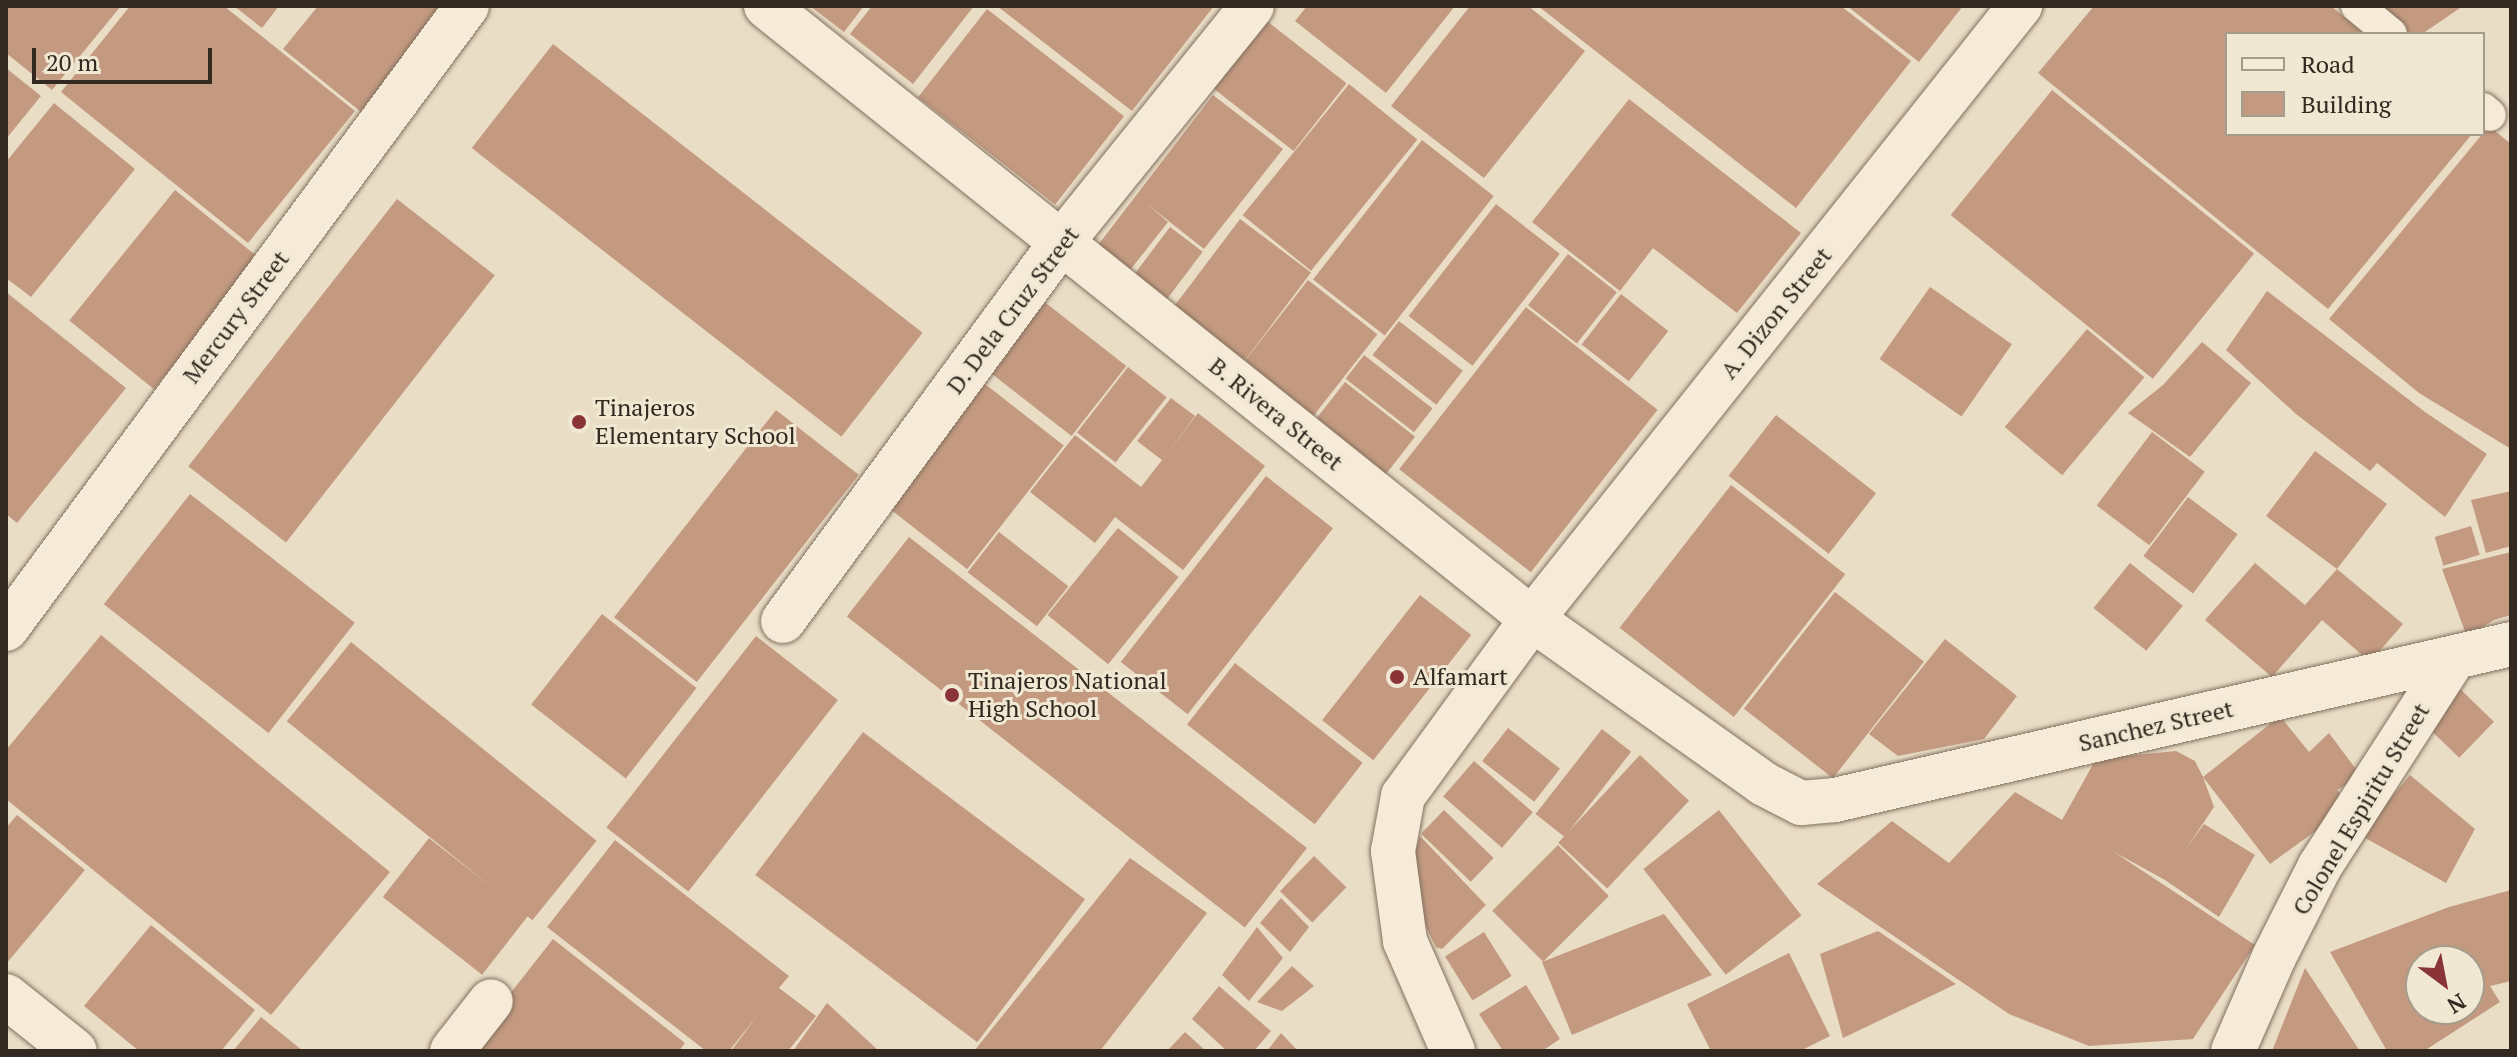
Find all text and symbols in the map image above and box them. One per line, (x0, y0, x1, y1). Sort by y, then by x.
scale bar (36, 32, 216, 82)
legend (2225, 32, 2485, 136)
text: 20 m (46, 46, 98, 78)
text: Road (2301, 48, 2355, 80)
text: Building (2301, 88, 2391, 120)
street label: D. Dela Cruz Street (940, 220, 1086, 400)
street label: A. Dizon Street (1714, 241, 1838, 385)
street label: Mercury Street (177, 245, 295, 389)
street label: B. Rivera Street (1203, 351, 1349, 477)
place label: Tinajeros Elementary School (595, 394, 796, 450)
marker: Tinajeros Elementary School (570, 413, 588, 431)
place label: Alfamart (1413, 663, 1508, 691)
place label: Tinajeros National High School (968, 667, 1167, 723)
marker: Alfamart (1388, 668, 1406, 686)
marker: Tinajeros National High School (943, 686, 961, 704)
street label: Sanchez Street (2076, 694, 2236, 758)
street label: Colonel Espiritu Street (2286, 698, 2436, 920)
north arrow (2405, 945, 2485, 1025)
text: N (2442, 987, 2472, 1021)

